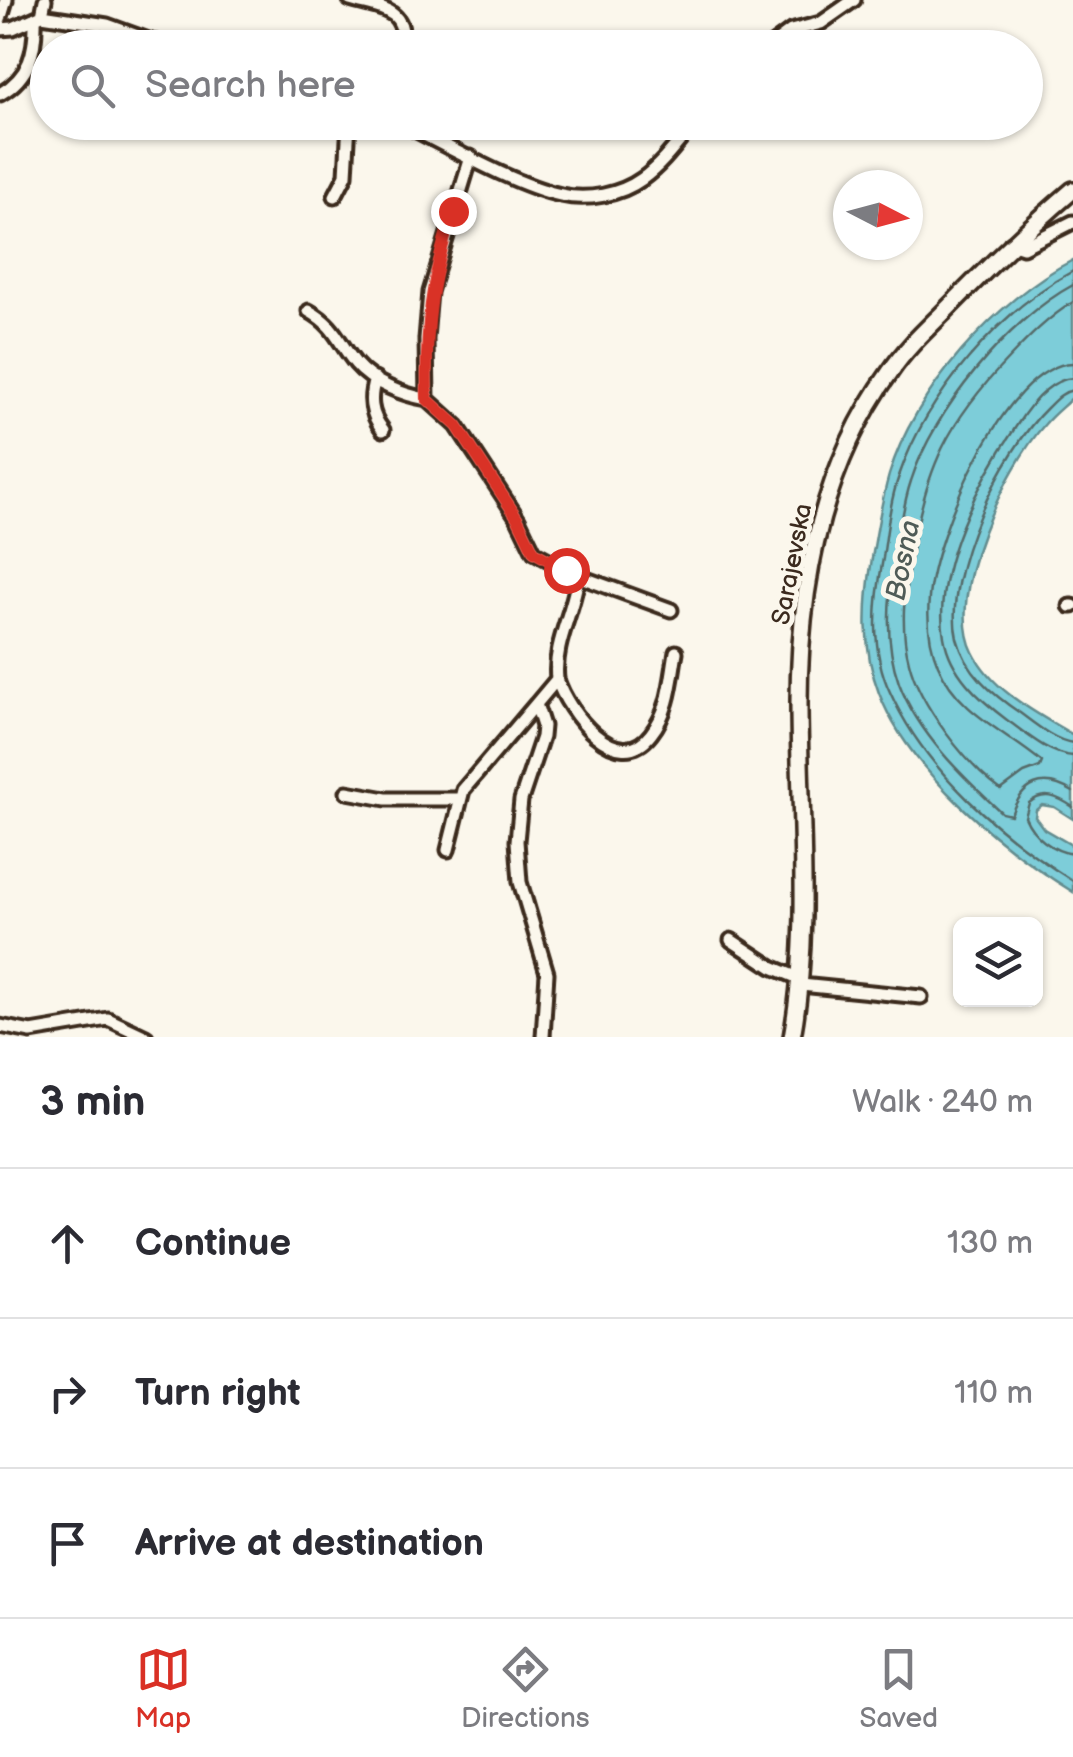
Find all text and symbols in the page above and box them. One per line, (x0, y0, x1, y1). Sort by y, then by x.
search box (30, 30, 1043, 140)
icon: search (65, 58, 120, 113)
text: Search here (145, 63, 356, 108)
north arrow (833, 170, 923, 260)
route end (431, 189, 477, 235)
street label: Sarajevska (766, 501, 819, 628)
water label: Bosna (880, 517, 927, 603)
route start (544, 548, 590, 594)
map controls (953, 917, 1043, 1007)
button: layers (953, 917, 1043, 1007)
text: 3 min (40, 1077, 145, 1128)
text: Walk · 240 m (852, 1083, 1033, 1122)
icon: ahead (40, 1216, 95, 1271)
text: Continue (135, 1221, 291, 1266)
text: 130 m (947, 1224, 1033, 1263)
icon: right (40, 1366, 95, 1421)
text: Turn right (135, 1371, 300, 1416)
text: 110 m (954, 1374, 1033, 1413)
icon: arrive (40, 1516, 95, 1571)
text: Arrive at destination (135, 1521, 484, 1566)
tab: Map (135, 1642, 191, 1735)
tab: Directions (461, 1642, 590, 1735)
tab: Saved (860, 1642, 938, 1735)

